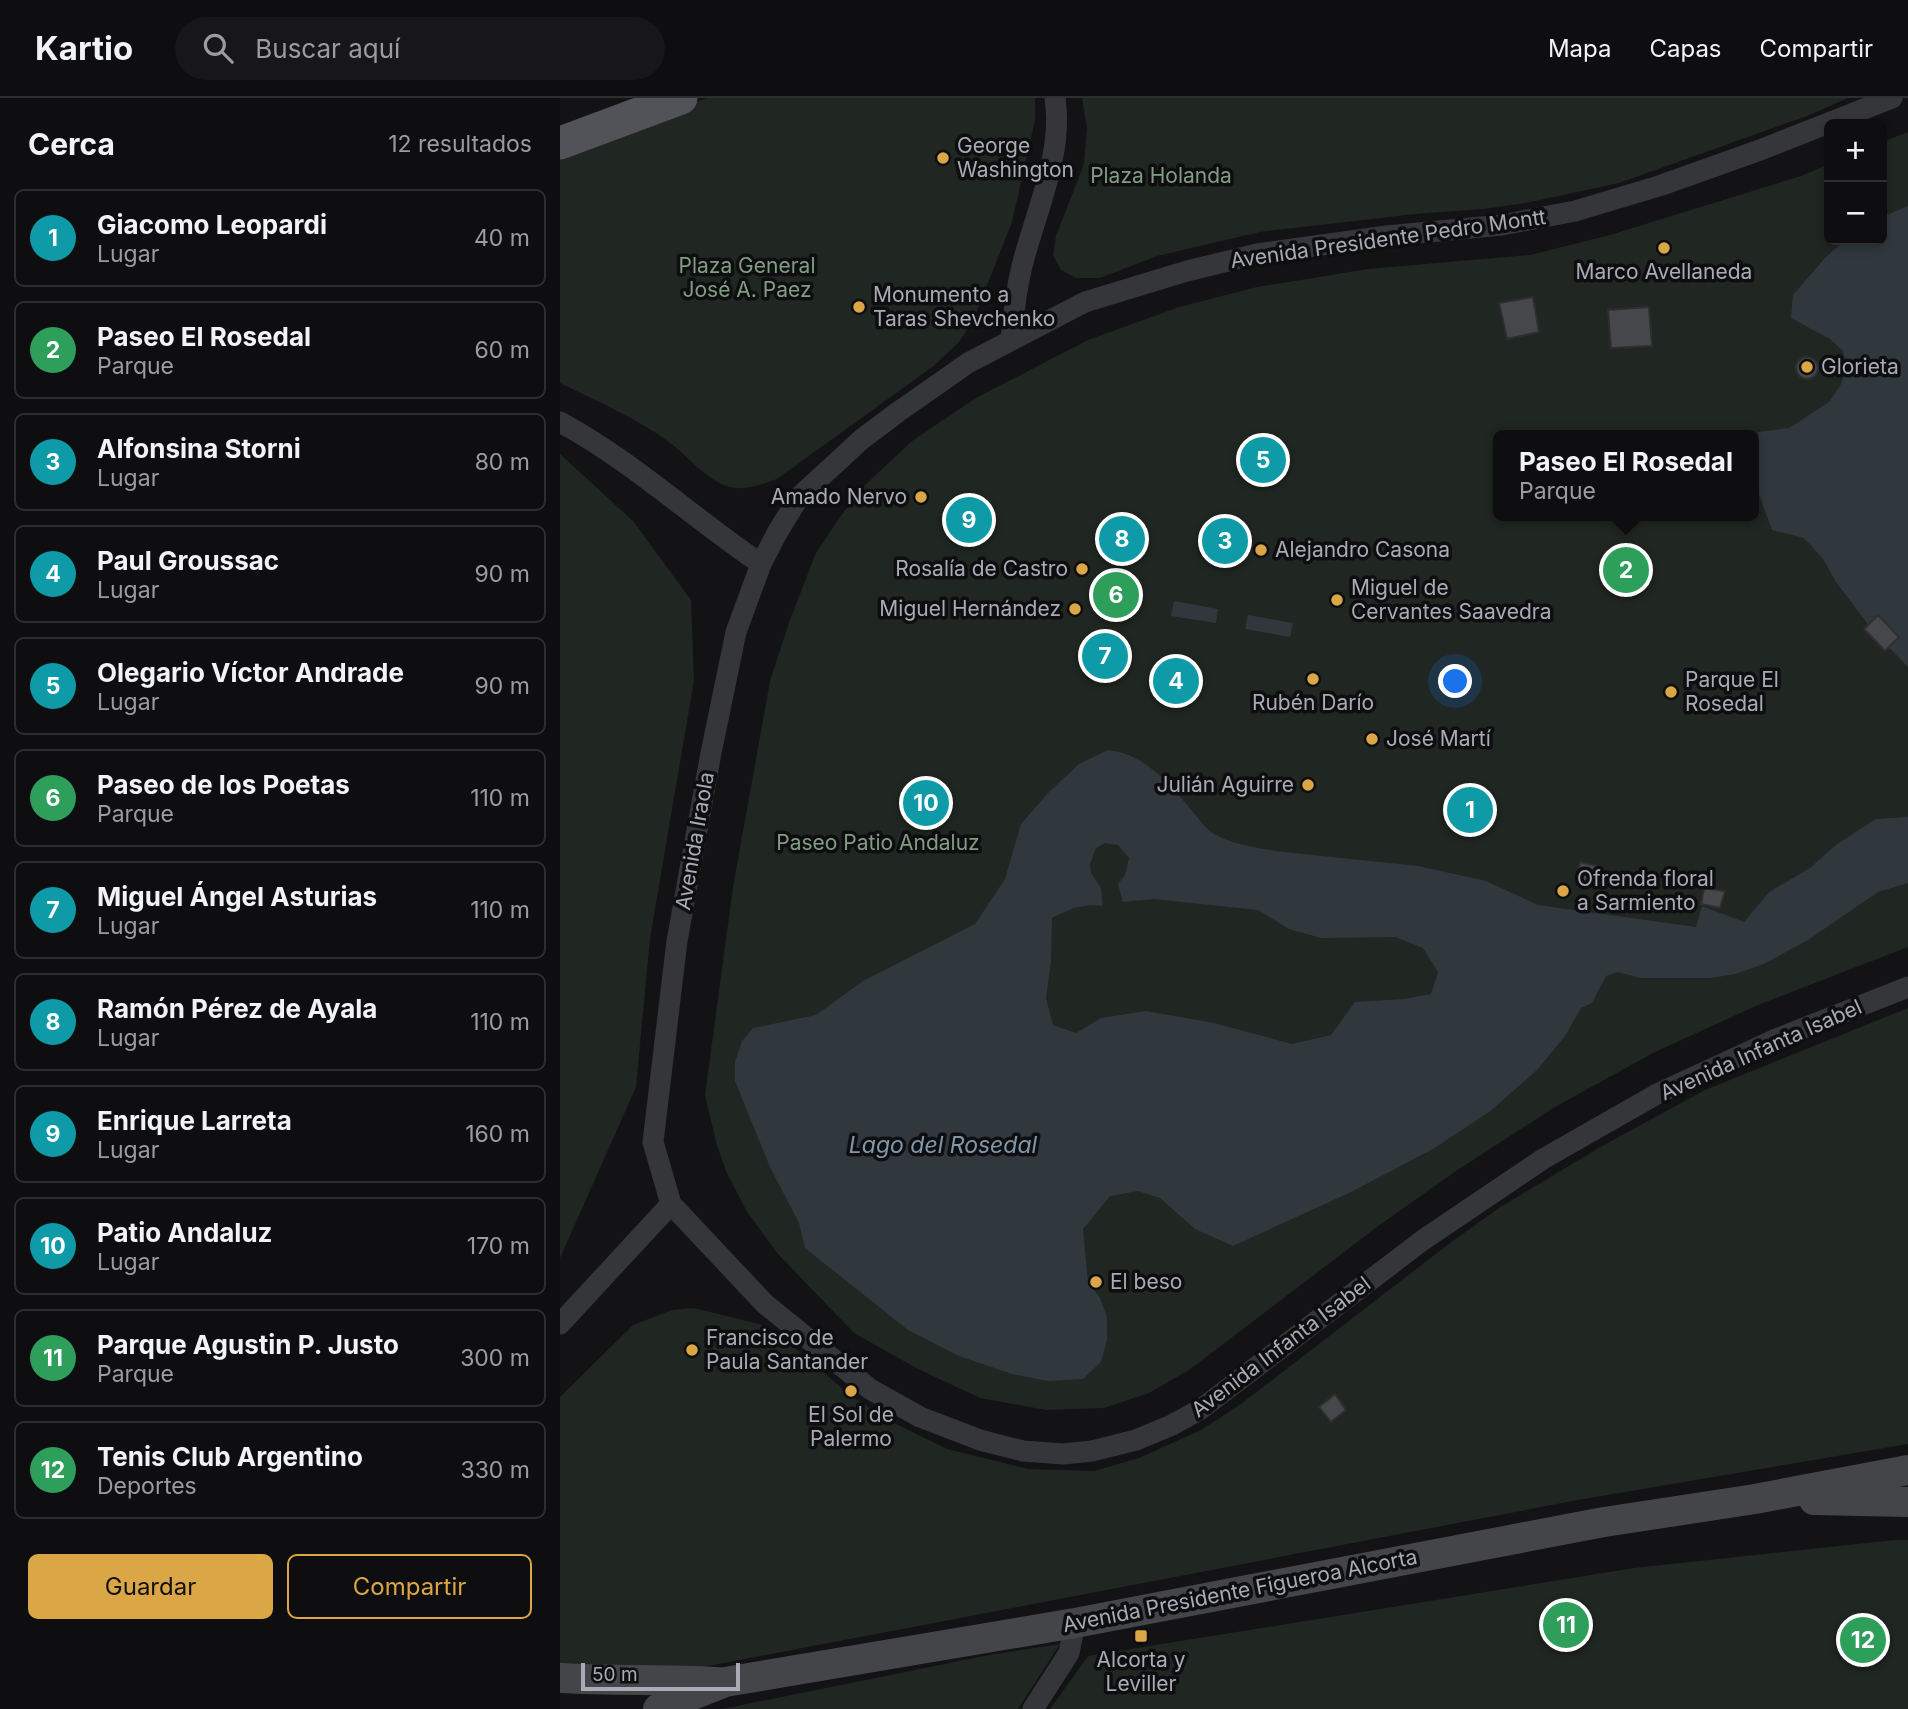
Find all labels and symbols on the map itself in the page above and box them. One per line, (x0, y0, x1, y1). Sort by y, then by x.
place label: George Washington (957, 133, 1074, 182)
marker: George Washington (935, 150, 951, 166)
park label: Plaza Holanda (1090, 163, 1232, 188)
street label: Avenida Presidente Pedro Montt (1229, 204, 1547, 273)
marker: Marco Avellaneda (1656, 240, 1672, 256)
park label: Plaza General José A. Paez (679, 253, 815, 302)
place label: Marco Avellaneda (1576, 259, 1752, 284)
place label: Monumento a Taras Shevchenko (873, 282, 1055, 331)
marker: Monumento a Taras Shevchenko (851, 299, 867, 315)
place label: Glorieta (1821, 354, 1899, 379)
marker: Glorieta (1799, 359, 1815, 375)
pin: 5 (1240, 434, 1286, 486)
place label: Amado Nervo (771, 484, 907, 509)
marker: Amado Nervo (913, 489, 929, 505)
pin: 9 (946, 494, 992, 546)
pin: 8 (1099, 513, 1145, 565)
pin: 3 (1202, 515, 1248, 567)
place label: Alejandro Casona (1275, 537, 1450, 562)
marker: Alejandro Casona (1253, 542, 1269, 558)
pin: 2 (1603, 544, 1649, 596)
place label: Rosalía de Castro (895, 556, 1068, 581)
marker: Rosalía de Castro (1074, 561, 1090, 577)
pin: 6 (1093, 569, 1139, 621)
place label: Miguel de Cervantes Saavedra (1351, 575, 1552, 624)
marker: Miguel de Cervantes Saavedra (1329, 592, 1345, 608)
place label: Miguel Hernández (879, 596, 1061, 621)
marker: Miguel Hernández (1067, 601, 1083, 617)
pin: 7 (1082, 630, 1128, 682)
pin: 4 (1153, 655, 1199, 707)
your location (1438, 664, 1472, 698)
place label: Parque El Rosedal (1685, 667, 1779, 716)
marker: Rubén Darío (1305, 671, 1321, 687)
marker: Parque El Rosedal (1663, 684, 1679, 700)
place label: Rubén Darío (1252, 690, 1374, 715)
place label: José Martí (1386, 726, 1492, 751)
marker: José Martí (1364, 731, 1380, 747)
street label: Avenida Iraola (670, 770, 719, 912)
place label: Julián Aguirre (1156, 772, 1294, 797)
pin: 10 (903, 777, 949, 829)
marker: Julián Aguirre (1300, 777, 1316, 793)
pin: 1 (1447, 784, 1493, 836)
park label: Paseo Patio Andaluz (776, 830, 980, 855)
place label: Ofrenda floral a Sarmiento (1577, 866, 1714, 915)
marker: Ofrenda floral a Sarmiento (1555, 883, 1571, 899)
street label: Avenida Infanta Isabel (1656, 994, 1865, 1105)
water label: Lago del Rosedal (849, 1131, 1038, 1159)
place label: El beso (1110, 1269, 1182, 1294)
street label: Avenida Infanta Isabel (1186, 1271, 1375, 1422)
marker: El beso (1088, 1274, 1104, 1290)
place label: Francisco de Paula Santander (706, 1325, 868, 1374)
marker: Francisco de Paula Santander (684, 1342, 700, 1358)
marker: El Sol de Palermo (843, 1383, 859, 1399)
place label: El Sol de Palermo (808, 1402, 894, 1451)
street label: Avenida Presidente Figueroa Alcorta (1060, 1544, 1419, 1637)
pin: 11 (1543, 1599, 1589, 1651)
pin: 12 (1840, 1614, 1886, 1666)
marker: Alcorta y Leviller (1133, 1628, 1149, 1644)
place label: Alcorta y Leviller (1097, 1647, 1186, 1696)
scale bar (581, 1660, 740, 1692)

